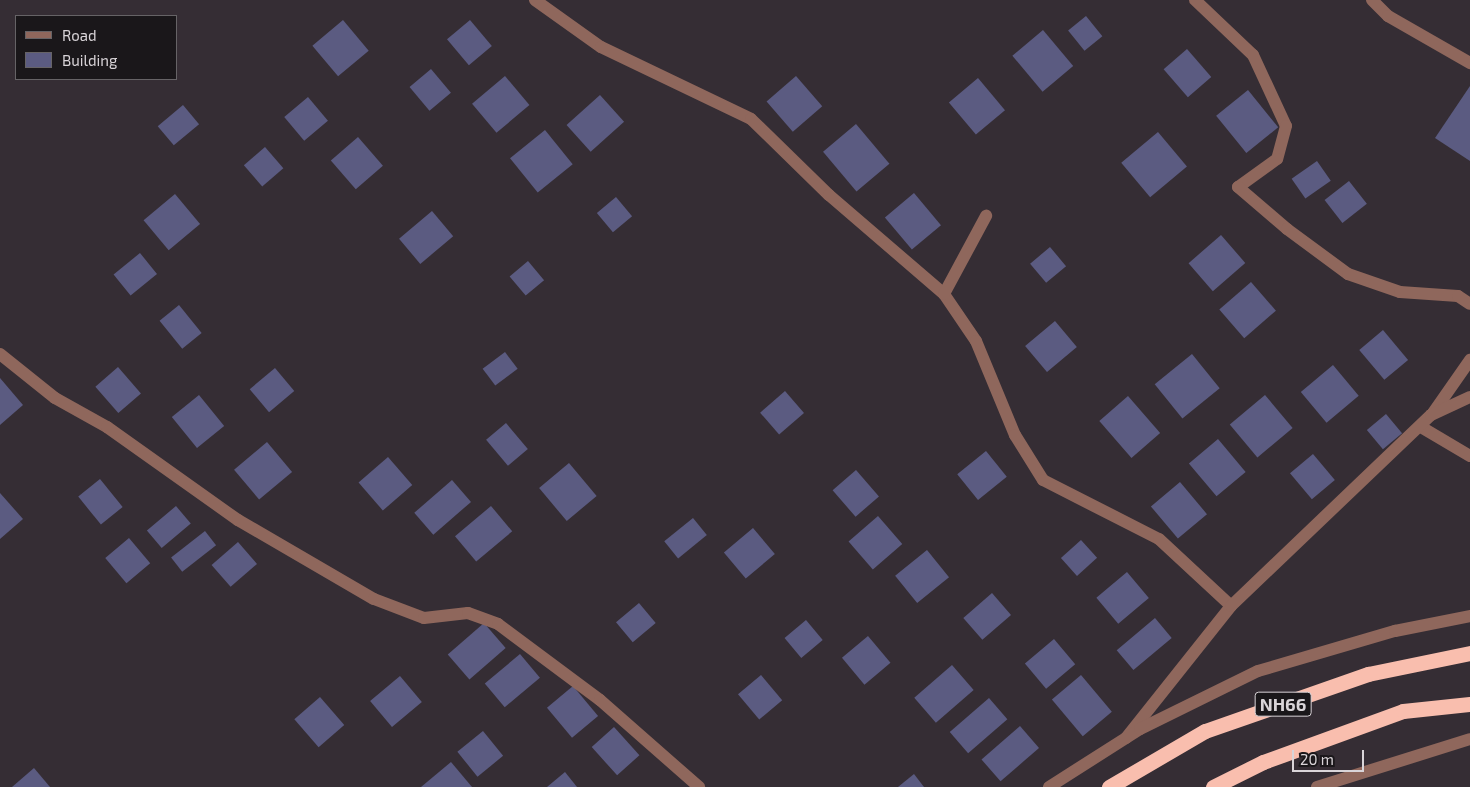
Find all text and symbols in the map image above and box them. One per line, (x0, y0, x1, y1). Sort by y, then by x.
legend (15, 15, 178, 80)
text: Road (62, 26, 97, 44)
text: Building (62, 51, 117, 69)
road number: NH66 (1254, 689, 1312, 720)
scale bar (1295, 740, 1368, 772)
text: 20 m (1300, 750, 1334, 768)

